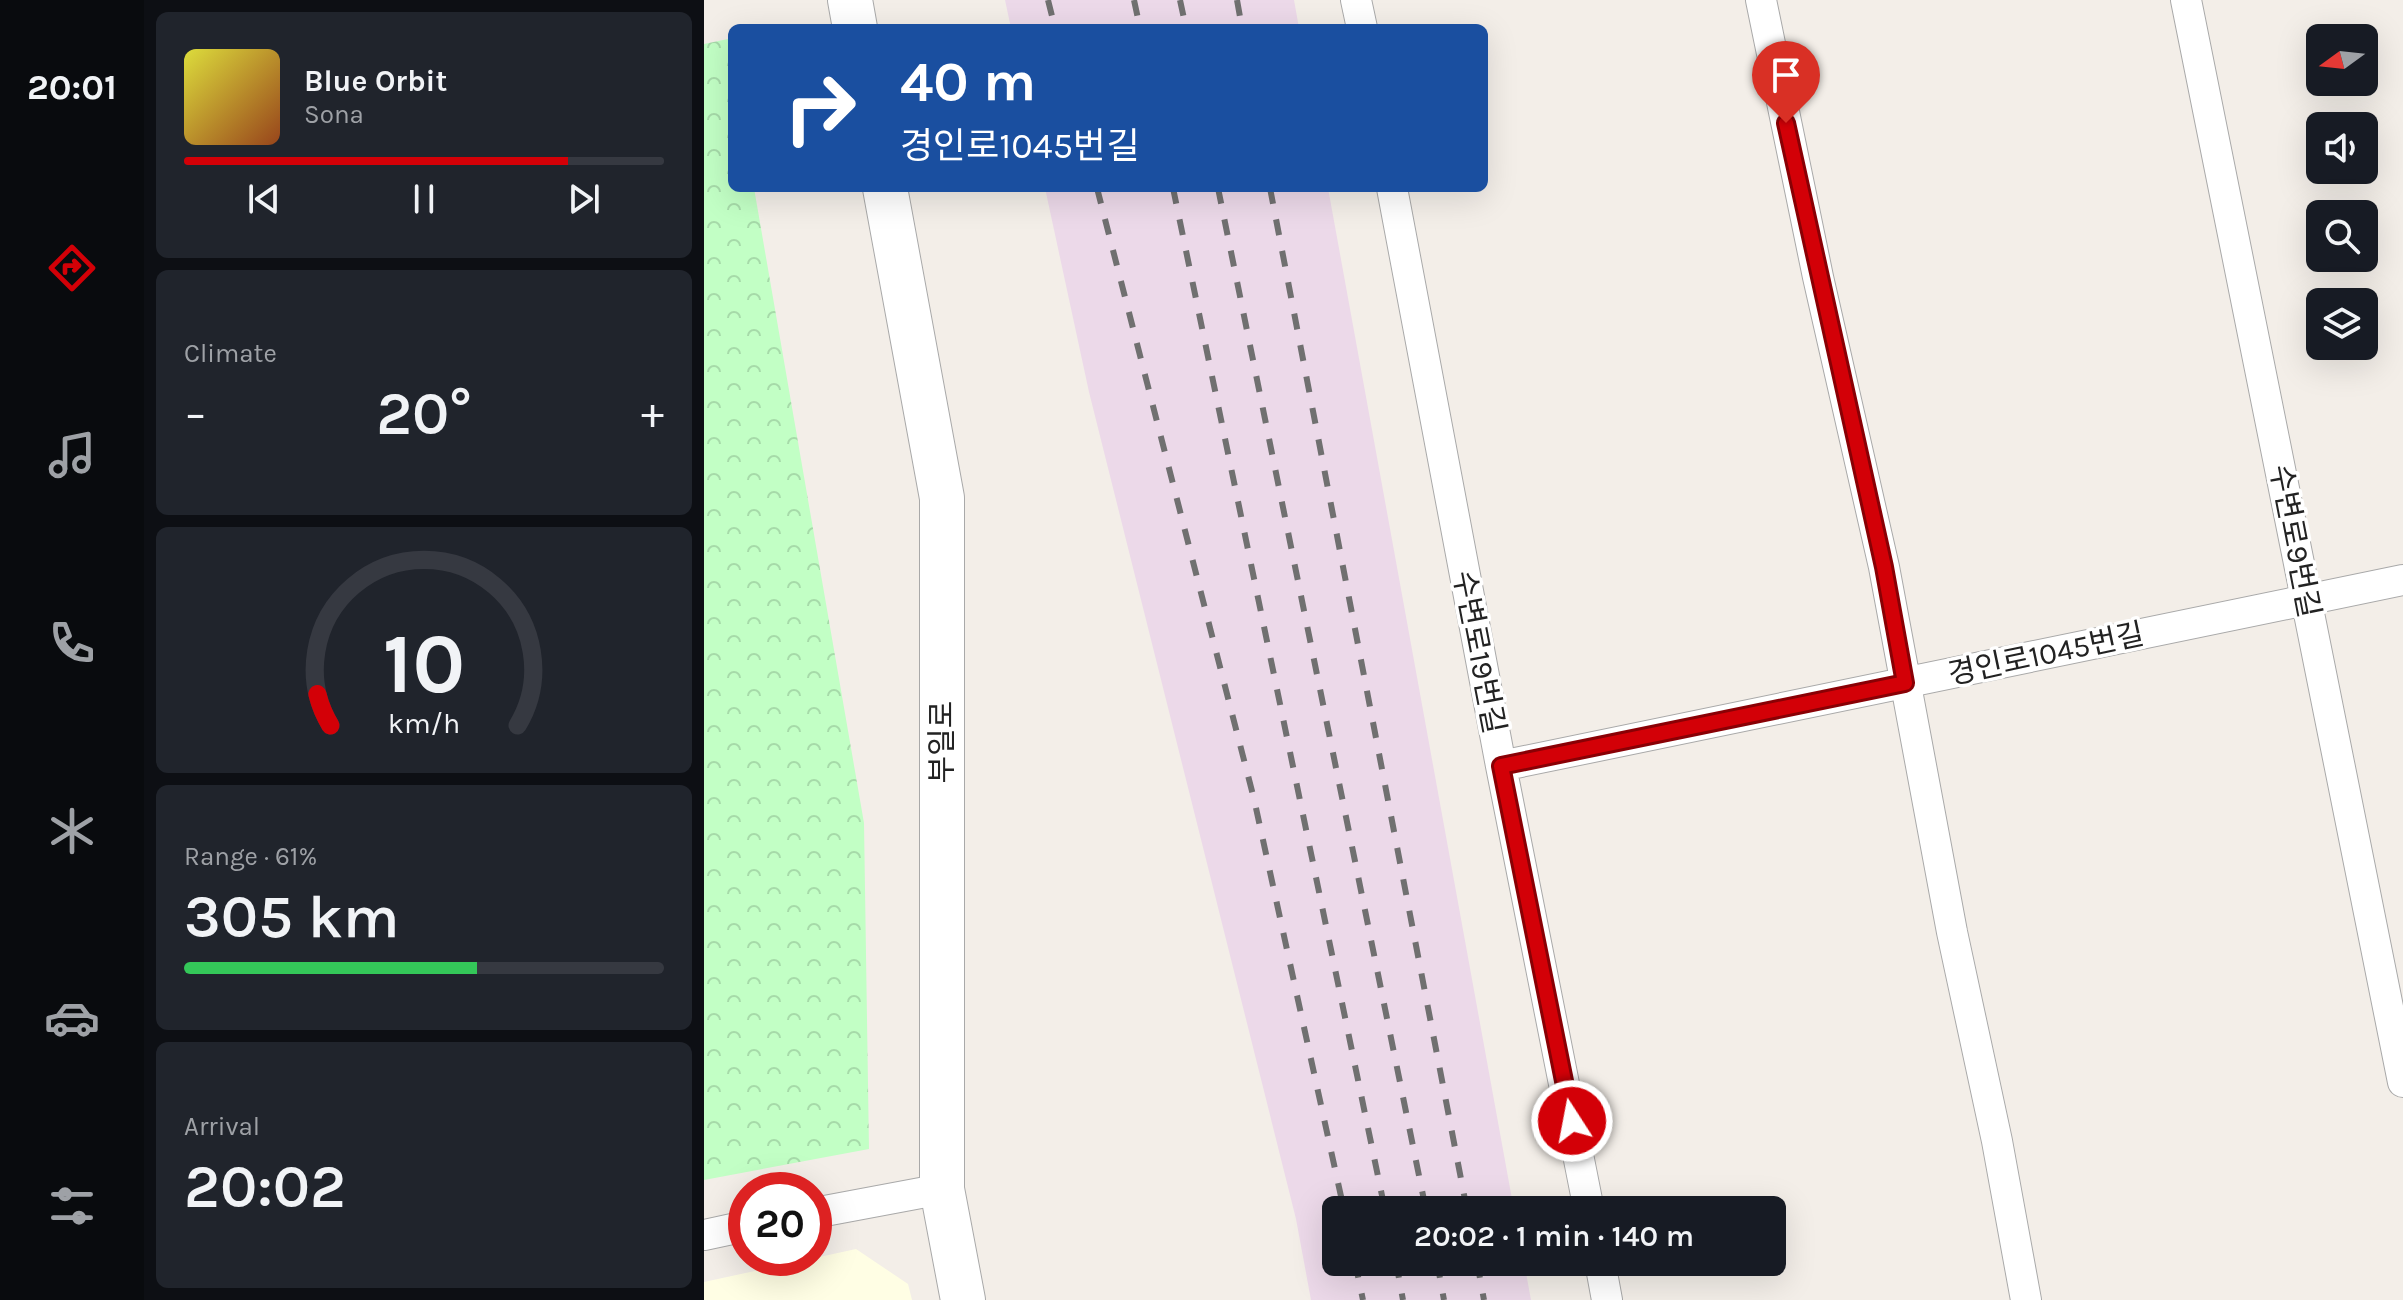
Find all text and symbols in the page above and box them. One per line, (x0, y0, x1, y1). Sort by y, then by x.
north arrow (2306, 24, 2378, 96)
map controls (2306, 24, 2378, 360)
pin (1752, 41, 1820, 123)
text: 40 m (900, 49, 1036, 114)
icon: arrive (1764, 53, 1808, 97)
icon: right (768, 56, 872, 160)
text: Blue Orbit (304, 63, 447, 99)
text: 20:01 (27, 66, 117, 108)
text: Sona (304, 99, 364, 130)
button: sound (2306, 112, 2378, 184)
text: 경인로1045번길 (900, 125, 1139, 167)
icon: previous (242, 177, 286, 221)
icon: pause (402, 177, 446, 221)
icon: next (562, 177, 606, 221)
button: search (2306, 200, 2378, 272)
icon: directions (44, 240, 100, 296)
button: layers (2306, 288, 2378, 360)
text: Climate (184, 338, 277, 369)
text: 20° (376, 379, 472, 449)
text: − (184, 388, 207, 439)
text: + (641, 388, 664, 439)
icon: music (44, 427, 100, 483)
street label: 수변로9번길 (2263, 461, 2327, 621)
street label: 수변로19번길 (1446, 567, 1512, 737)
icon: phone (44, 615, 100, 671)
text: 10 (383, 616, 465, 713)
street label: 경인로1045번길 (1945, 616, 2147, 692)
street label: 부일로 (924, 701, 960, 783)
text: km/h (388, 707, 460, 740)
icon: climate (44, 803, 100, 859)
text: Range · 61% (184, 841, 317, 872)
text: 305 km (184, 882, 399, 952)
icon: car (44, 990, 100, 1046)
position arrow (1530, 1079, 1614, 1163)
text: Arrival (184, 1111, 260, 1142)
text: 20:02 (184, 1152, 346, 1222)
speed limit sign: 20 (728, 1172, 832, 1276)
icon: filters (44, 1178, 100, 1234)
text: 20:02 · 1 min · 140 m (1414, 1218, 1694, 1254)

